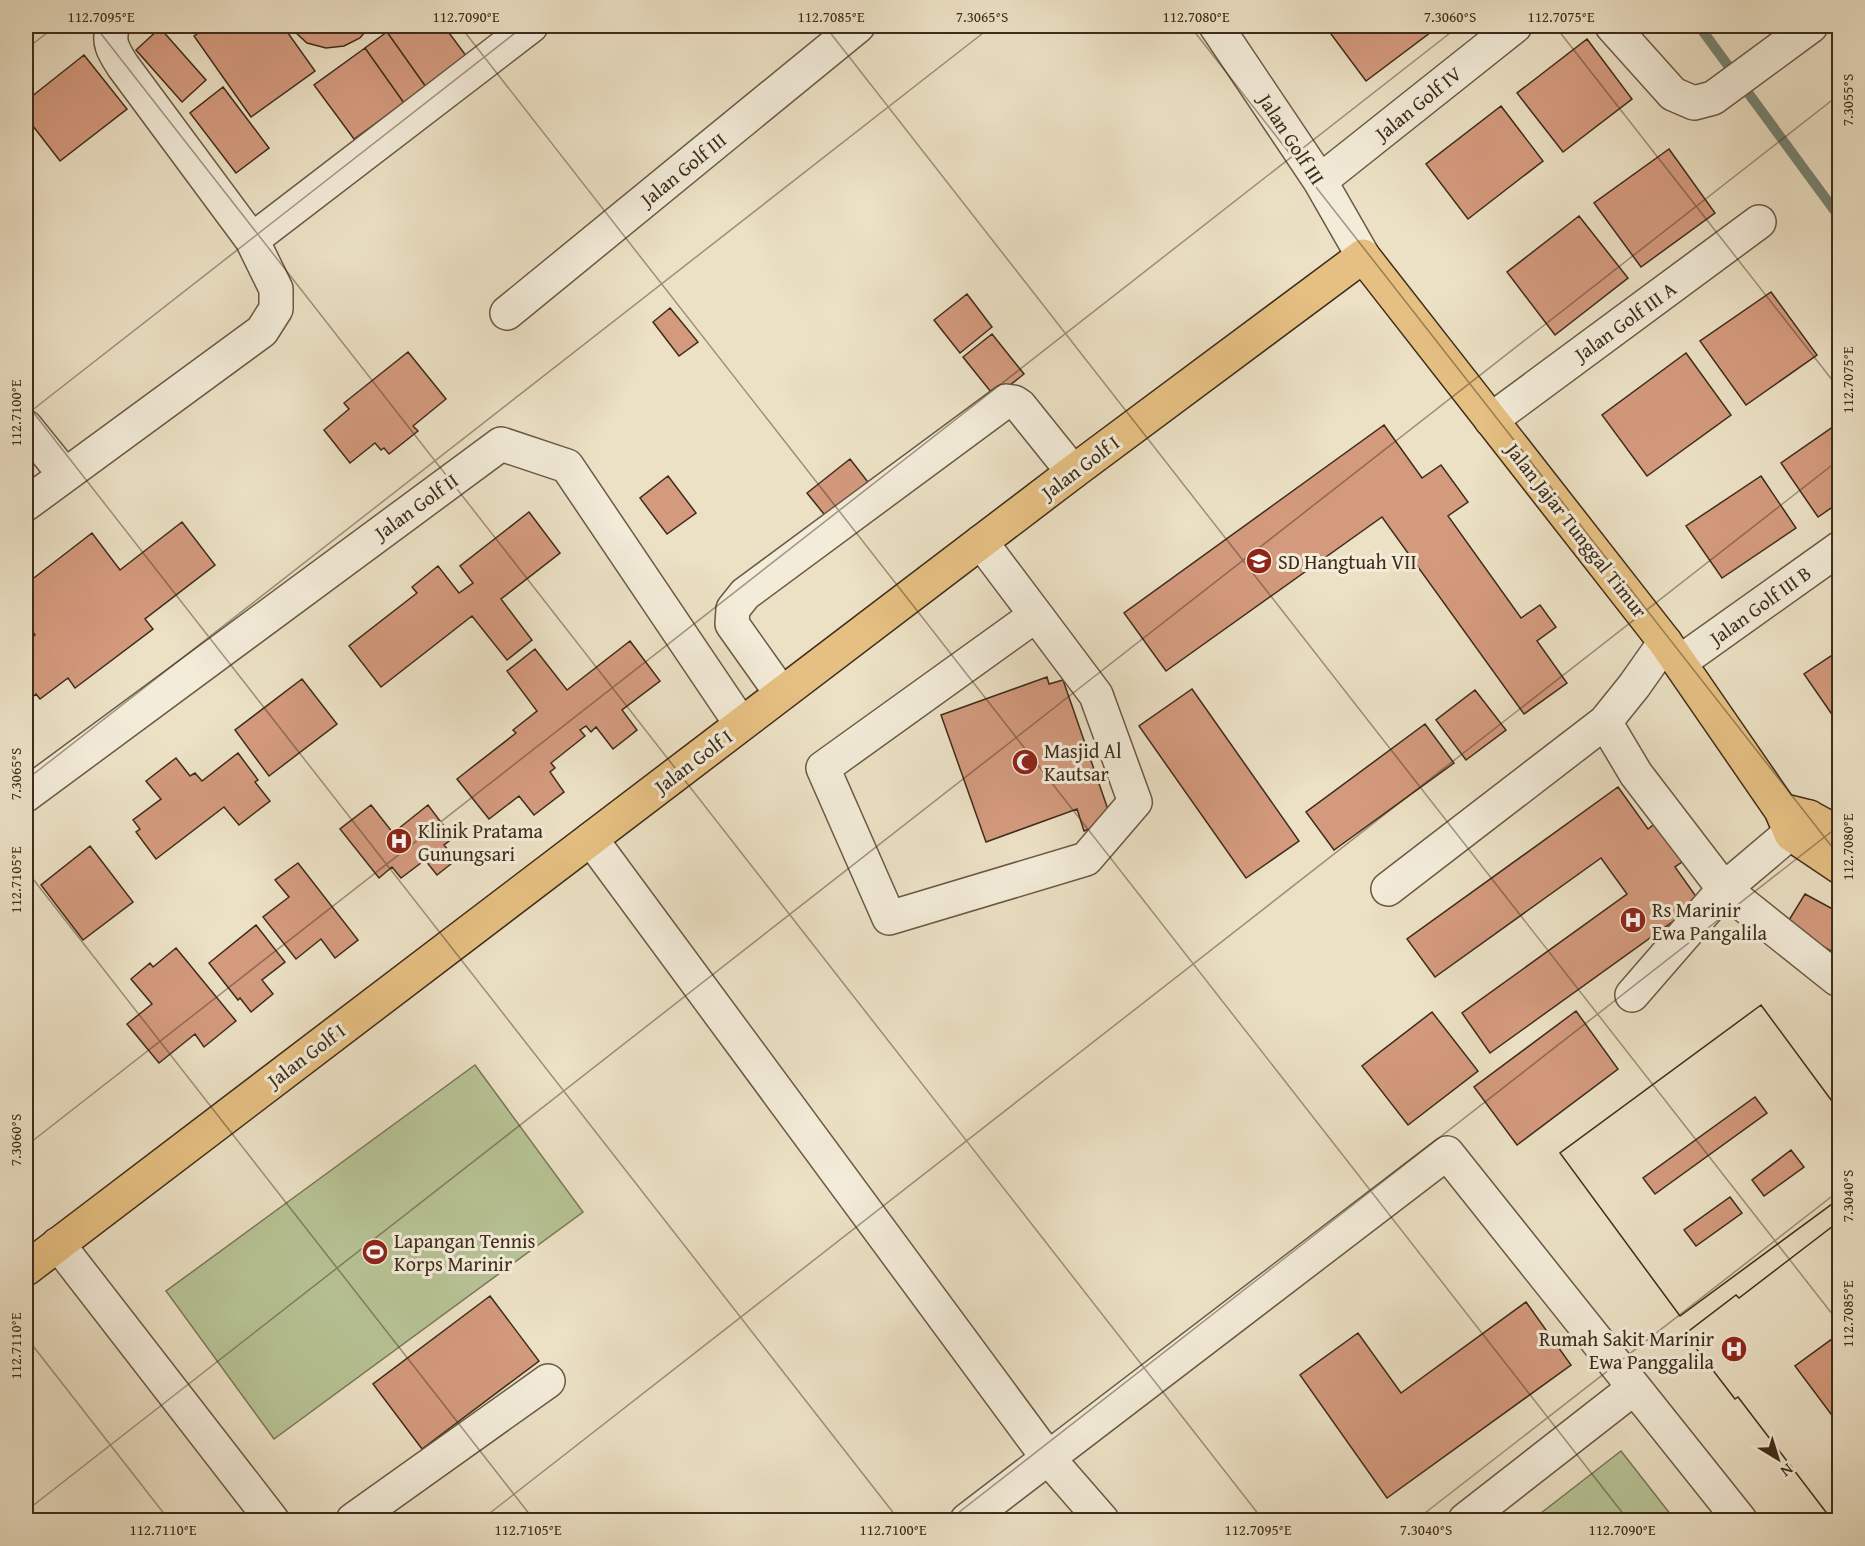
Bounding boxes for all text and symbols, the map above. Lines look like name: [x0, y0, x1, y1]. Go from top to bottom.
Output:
text: 112.7095°E: [67, 6, 135, 27]
text: 112.7090°E: [432, 6, 500, 27]
text: 112.7085°E: [797, 6, 865, 27]
text: 7.3065°S: [956, 6, 1008, 27]
text: 112.7080°E: [1162, 6, 1230, 27]
text: 7.3060°S: [1424, 6, 1476, 27]
text: 112.7075°E: [1527, 6, 1595, 27]
street label: Jalan Golf IV: [1366, 59, 1468, 149]
text: 7.3055°S: [1837, 74, 1858, 126]
street label: Jalan Golf III: [1250, 85, 1332, 190]
street label: Jalan Golf III: [631, 125, 732, 215]
street label: Jalan Golf III A: [1566, 274, 1682, 370]
text: 112.7075°E: [1837, 346, 1858, 414]
text: 112.7100°E: [5, 379, 26, 447]
street label: Jalan Golf I: [1033, 428, 1125, 508]
street label: Jalan Jajar Tunggal Timur: [1498, 434, 1654, 623]
street label: Jalan Golf II: [366, 466, 464, 548]
school or university icon: SD Hangtuah VII: [1244, 546, 1274, 576]
place label: SD Hangtuah VII: [1278, 547, 1417, 576]
street label: Jalan Golf III B: [1701, 558, 1817, 653]
street label: Jalan Golf I: [646, 722, 738, 802]
place label: Masjid Al Kautsar: [1044, 736, 1122, 788]
mosque icon: Masjid Al Kautsar: [1010, 747, 1040, 777]
text: 7.3065°S: [5, 748, 26, 800]
text: 112.7080°E: [1837, 813, 1858, 881]
place label: Klinik Pratama Gunungsari: [418, 816, 544, 868]
hospital icon: Klinik Pratama Gunungsari: [384, 826, 414, 856]
text: 112.7105°E: [5, 846, 26, 914]
place label: Rs Marinir Ewa Pangalila: [1652, 895, 1768, 947]
hospital icon: Rs Marinir Ewa Pangalila: [1618, 905, 1648, 935]
street label: Jalan Golf I: [259, 1016, 351, 1096]
text: 7.3060°S: [5, 1114, 26, 1166]
text: 7.3040°S: [1837, 1170, 1858, 1222]
place label: Lapangan Tennis Korps Marinir: [394, 1226, 536, 1278]
sports icon: Lapangan Tennis Korps Marinir: [360, 1237, 390, 1267]
text: 112.7085°E: [1837, 1280, 1858, 1348]
text: 112.7110°E: [5, 1312, 26, 1380]
place label: Rumah Sakit Marinir Ewa Panggalila: [1539, 1324, 1715, 1376]
hospital icon: Rumah Sakit Marinir Ewa Panggalila: [1719, 1334, 1749, 1364]
north arrow: [1748, 1429, 1808, 1489]
text: N: [1775, 1458, 1799, 1484]
text: 112.7110°E: [129, 1519, 197, 1540]
text: 112.7105°E: [494, 1519, 562, 1540]
text: 112.7100°E: [859, 1519, 927, 1540]
text: 112.7095°E: [1224, 1519, 1292, 1540]
text: 7.3040°S: [1400, 1519, 1452, 1540]
text: 112.7090°E: [1588, 1519, 1656, 1540]

